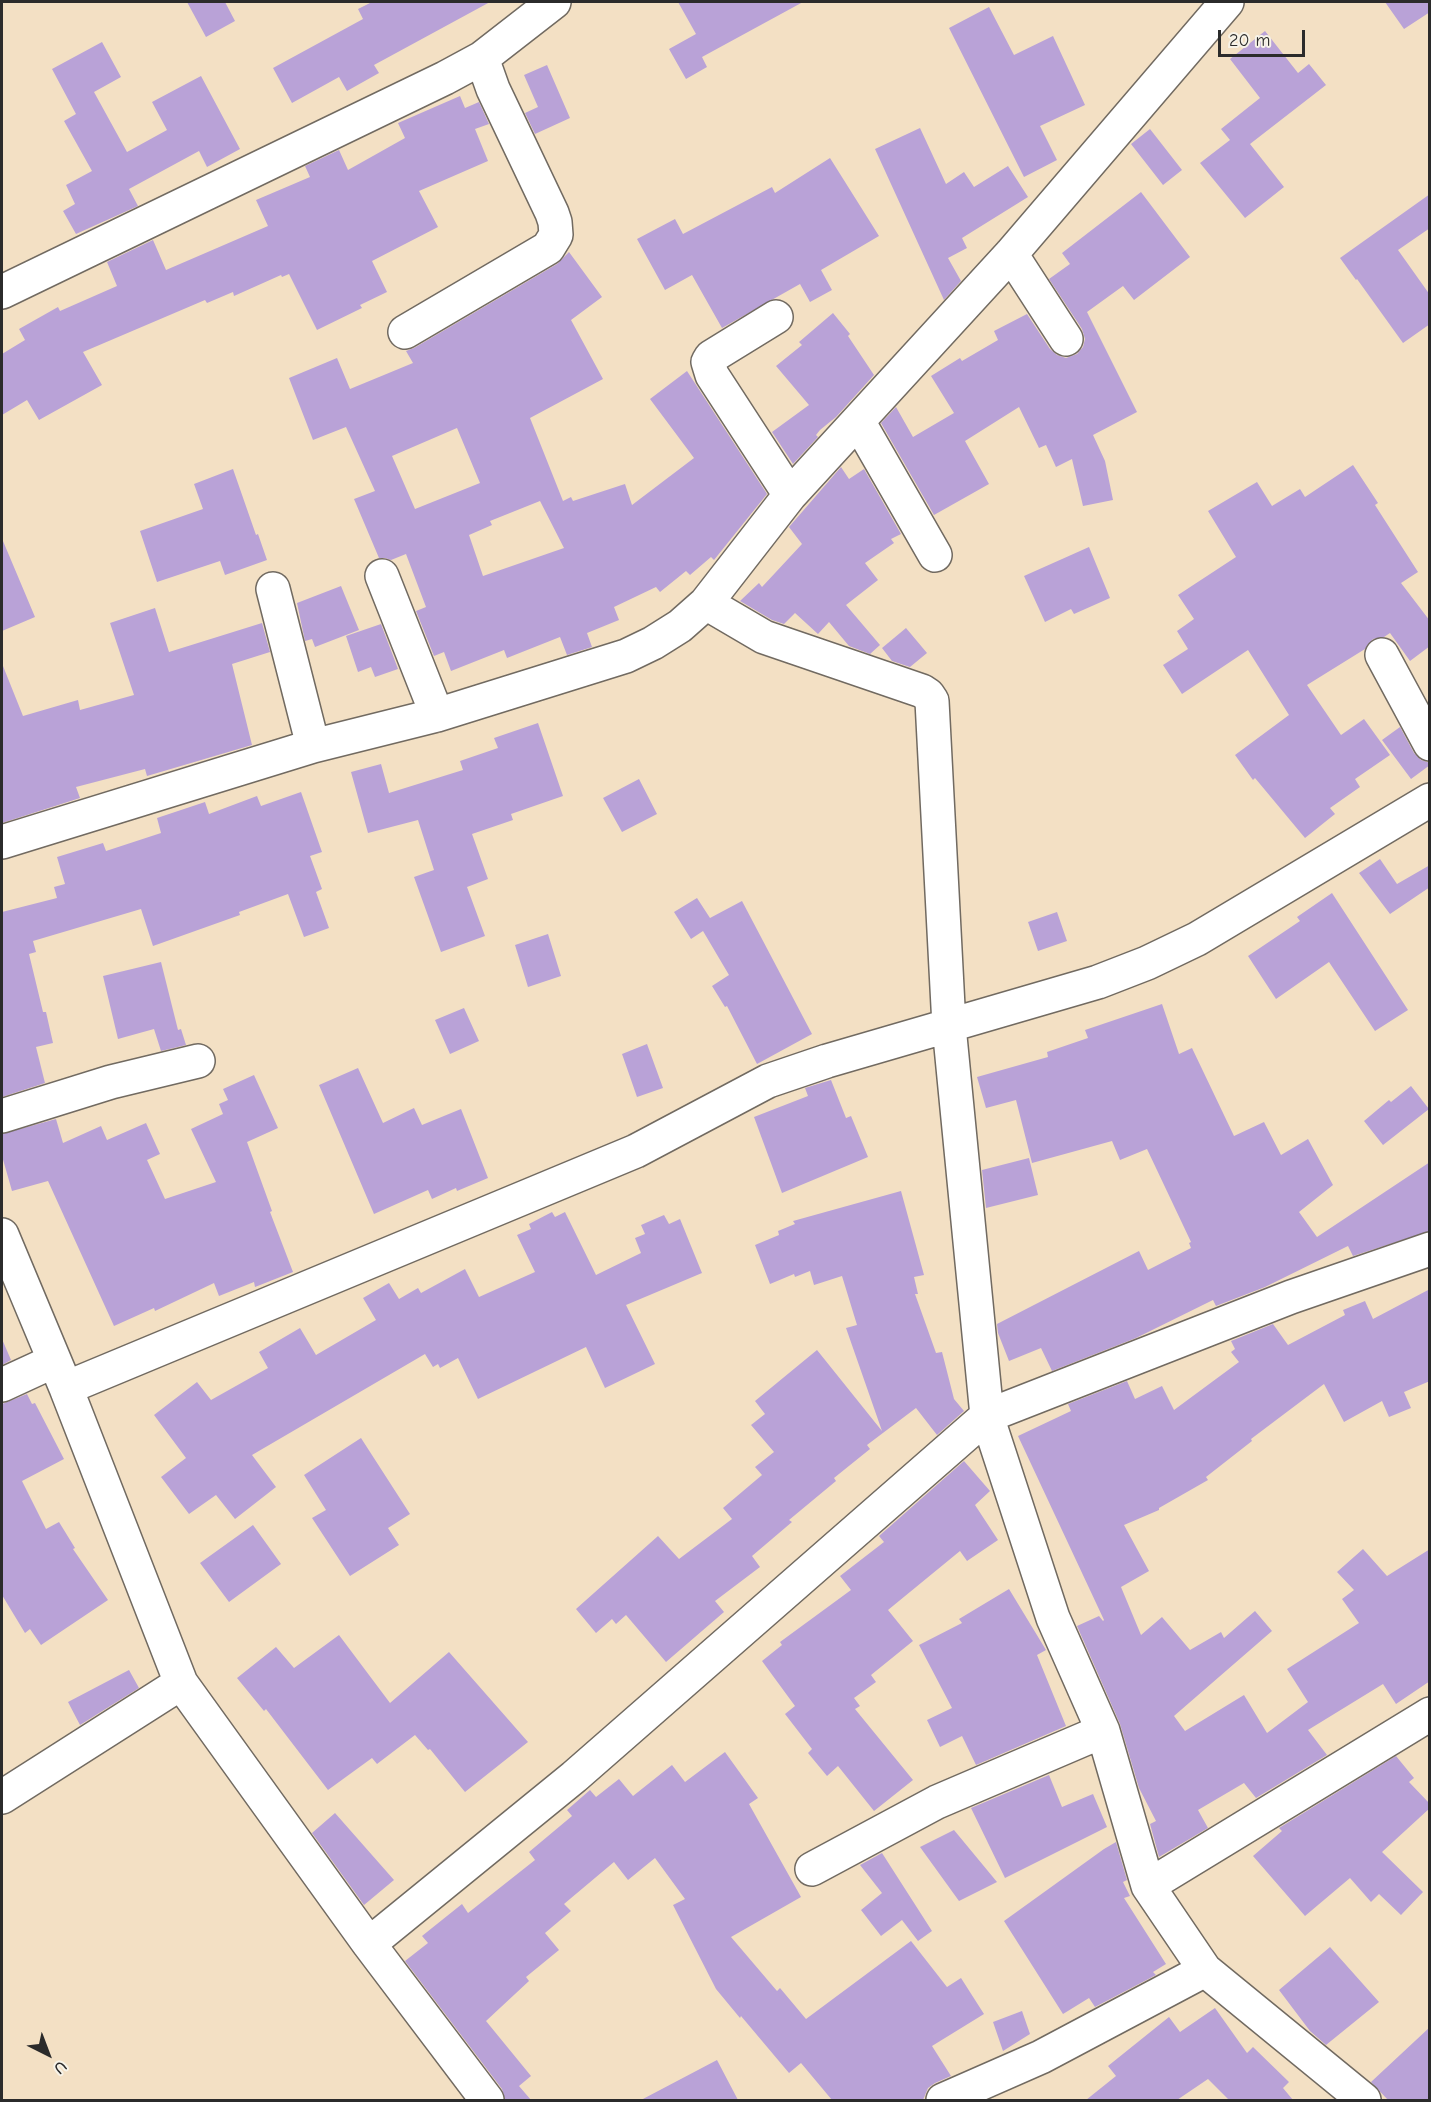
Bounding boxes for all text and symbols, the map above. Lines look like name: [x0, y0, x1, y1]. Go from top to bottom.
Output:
scale bar: [1221, 18, 1308, 56]
text: 20 m: [1229, 30, 1270, 51]
north arrow: [18, 2024, 78, 2084]
text: U: [50, 2057, 70, 2078]

